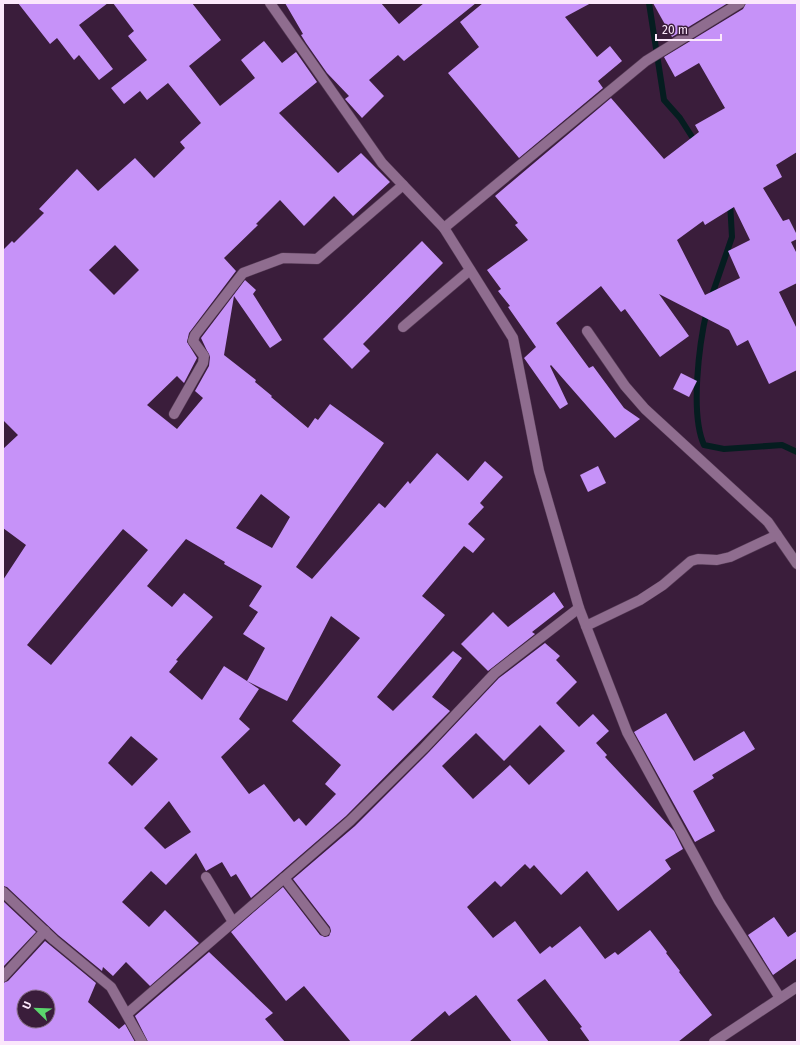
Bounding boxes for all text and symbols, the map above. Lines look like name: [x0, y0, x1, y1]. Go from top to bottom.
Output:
scale bar: [656, 16, 721, 42]
text: 20 m: [662, 23, 688, 37]
north arrow: [16, 989, 56, 1029]
text: U: [20, 999, 35, 1011]

